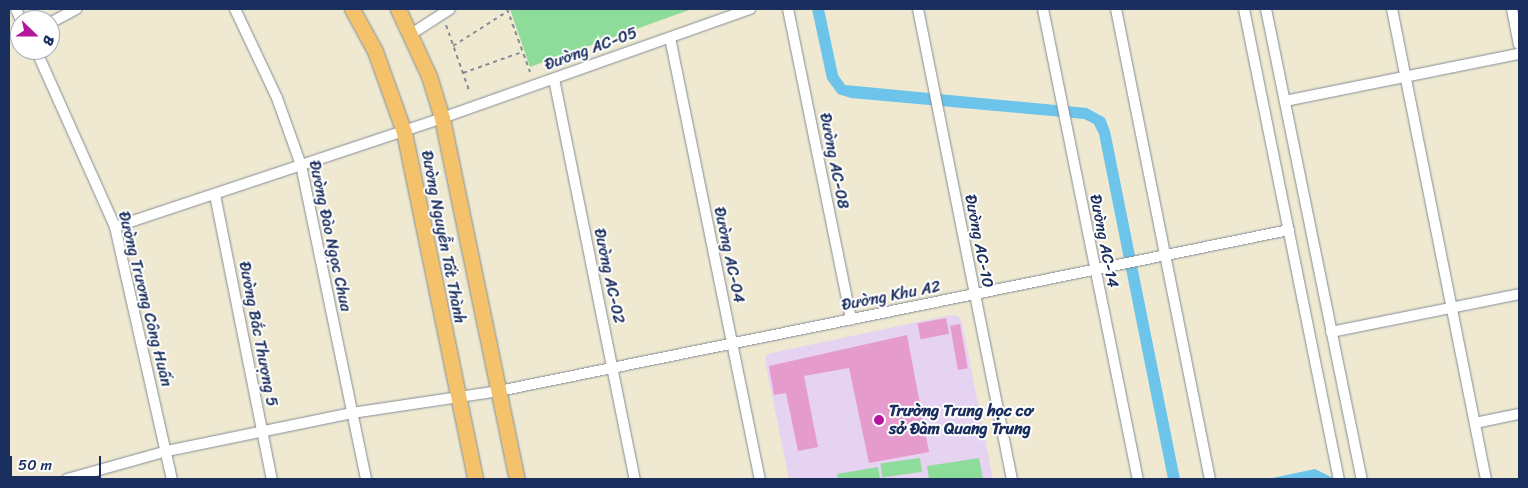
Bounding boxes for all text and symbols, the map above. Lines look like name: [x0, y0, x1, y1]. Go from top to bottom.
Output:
north arrow: [10, 10, 60, 60]
street label: Đường AC-05: [542, 23, 640, 75]
text: B: [35, 32, 62, 49]
street label: Đường AC-08: [815, 111, 853, 211]
street label: Đường Nguyễn Tất Thành: [417, 149, 469, 325]
street label: Đường Đào Ngọc Chua: [305, 159, 355, 313]
street label: Đường AC-10: [961, 193, 997, 289]
street label: Đường AC-14: [1086, 193, 1122, 289]
street label: Đường AC-04: [709, 205, 749, 305]
street label: Đường Trương Công Huấn: [114, 210, 176, 388]
street label: Đường AC-02: [590, 227, 628, 325]
street label: Đường Bắc Thượng 5: [235, 260, 281, 408]
street label: Đường Khu A2: [840, 277, 942, 315]
place label: Trường Trung học cơ sở Đàm Quang Trung: [889, 401, 1033, 439]
marker: Trường Trung học cơ sở Đàm Quang Trung: [873, 414, 885, 426]
scale bar: [12, 446, 104, 478]
text: 50 m: [18, 452, 52, 478]

